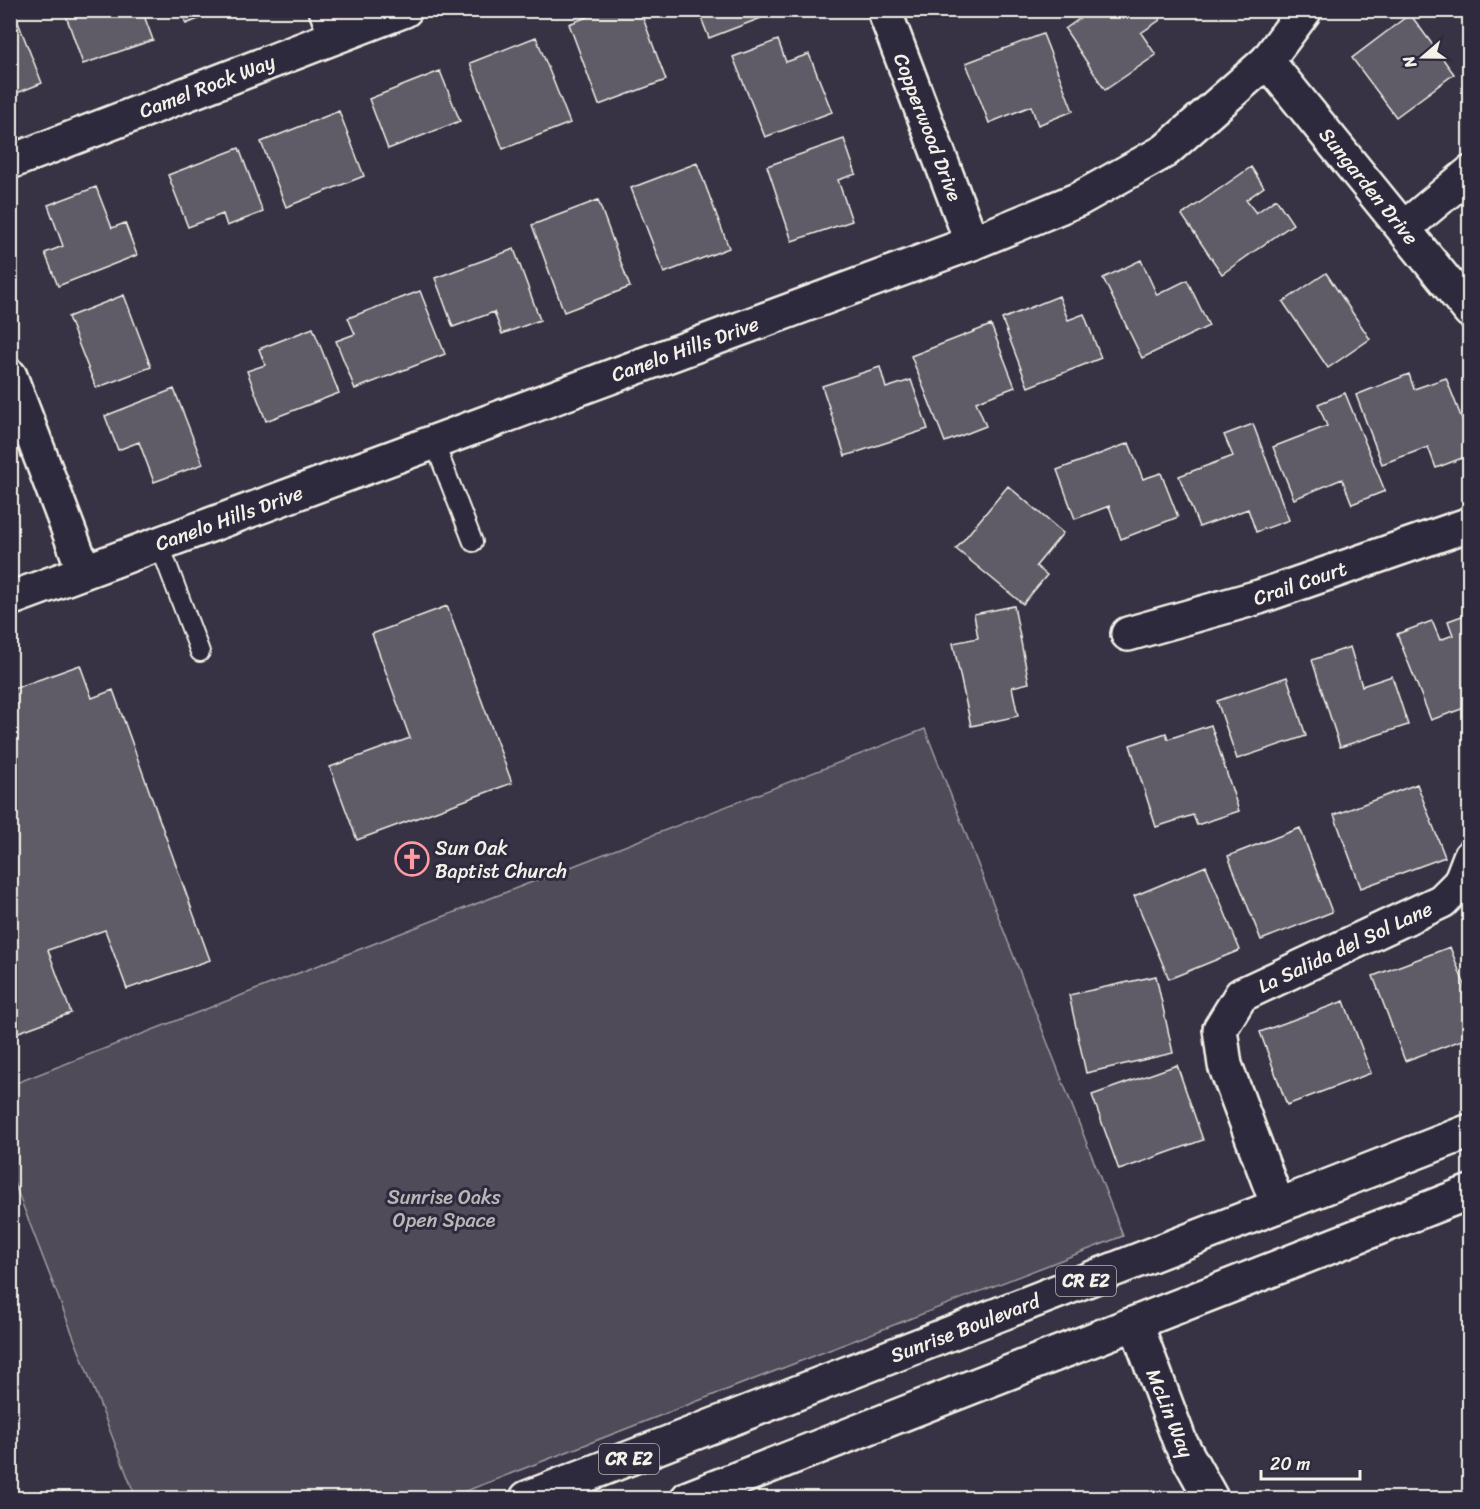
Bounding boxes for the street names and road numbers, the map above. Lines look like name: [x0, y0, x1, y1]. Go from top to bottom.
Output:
street label: Camel Rock Way: [134, 44, 281, 128]
street label: Copperwood Drive: [883, 48, 972, 207]
street label: Sungarden Drive: [1310, 119, 1427, 253]
street label: Canelo Hills Drive: [606, 306, 764, 392]
street label: Canelo Hills Drive: [150, 475, 308, 561]
street label: Crail Court: [1249, 551, 1352, 616]
street label: La Salida del Sol Lane: [1252, 892, 1439, 1003]
road number: CR E2: [1056, 1266, 1116, 1296]
street label: Sunrise Boulevard: [885, 1283, 1046, 1373]
street label: McLin Way: [1136, 1363, 1204, 1464]
road number: CR E2: [599, 1444, 659, 1474]

